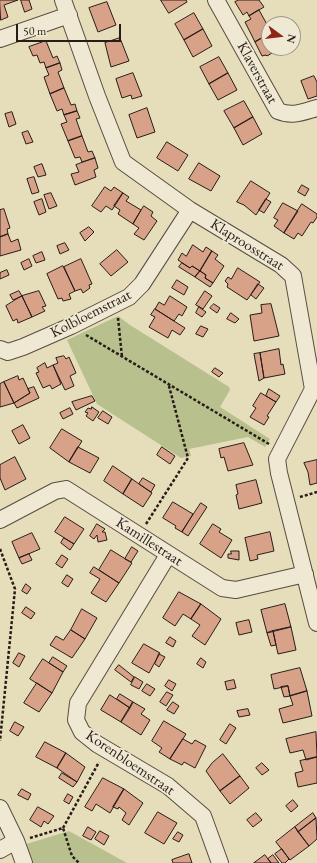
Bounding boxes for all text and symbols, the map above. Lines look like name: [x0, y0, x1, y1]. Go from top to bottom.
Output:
scale bar: [18, 16, 123, 42]
north arrow: [261, 16, 301, 56]
text: 50 m: [23, 23, 46, 39]
text: N: [284, 33, 300, 45]
street label: Klaverstraat: [233, 39, 281, 107]
street label: Klaproosstraat: [207, 215, 287, 275]
street label: Kolbloemstraat: [48, 286, 134, 342]
street label: Kamillestraat: [112, 514, 186, 570]
street label: Korenbloemstraat: [82, 727, 178, 799]

